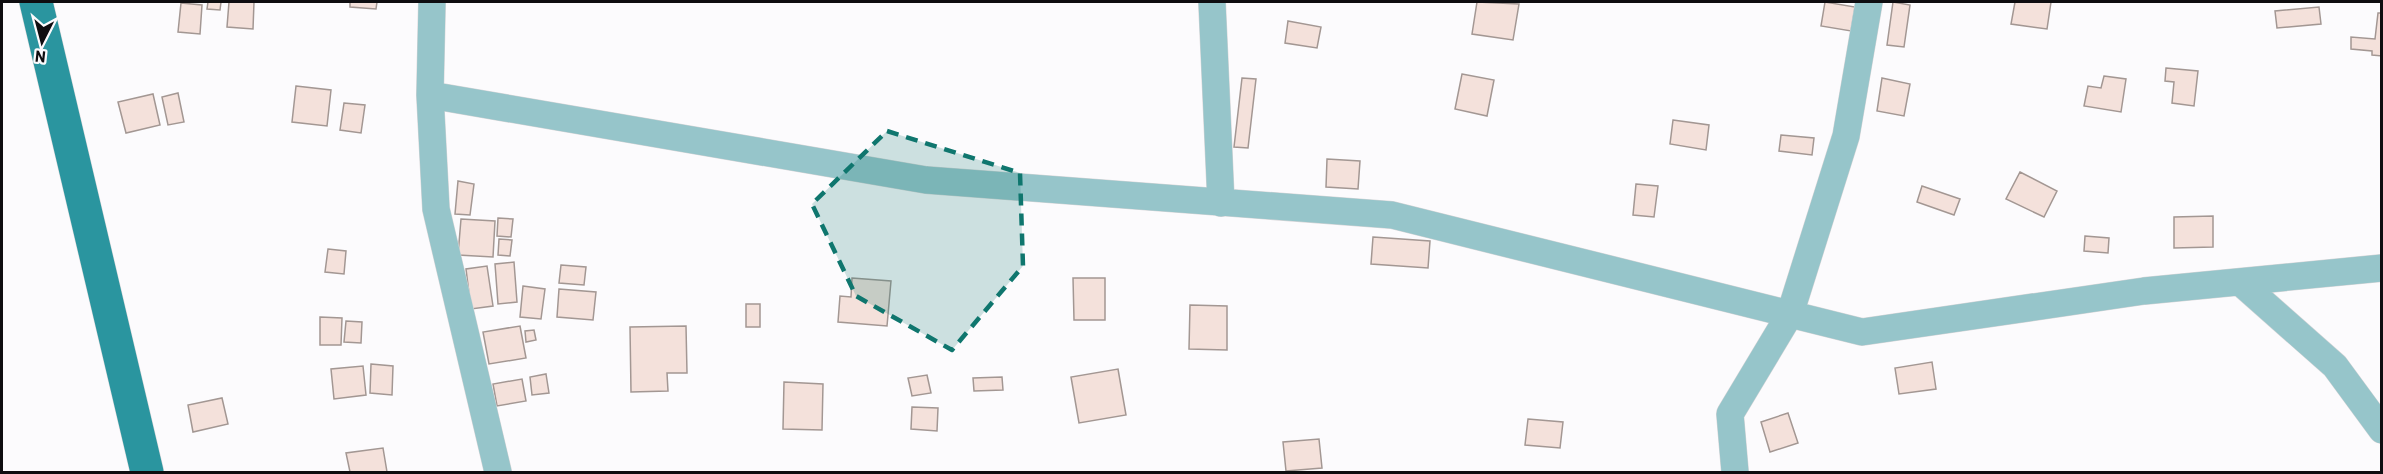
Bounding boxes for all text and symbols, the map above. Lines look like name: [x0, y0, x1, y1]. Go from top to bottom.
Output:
north arrow: [12, 12, 72, 72]
text: N: [34, 47, 47, 67]

